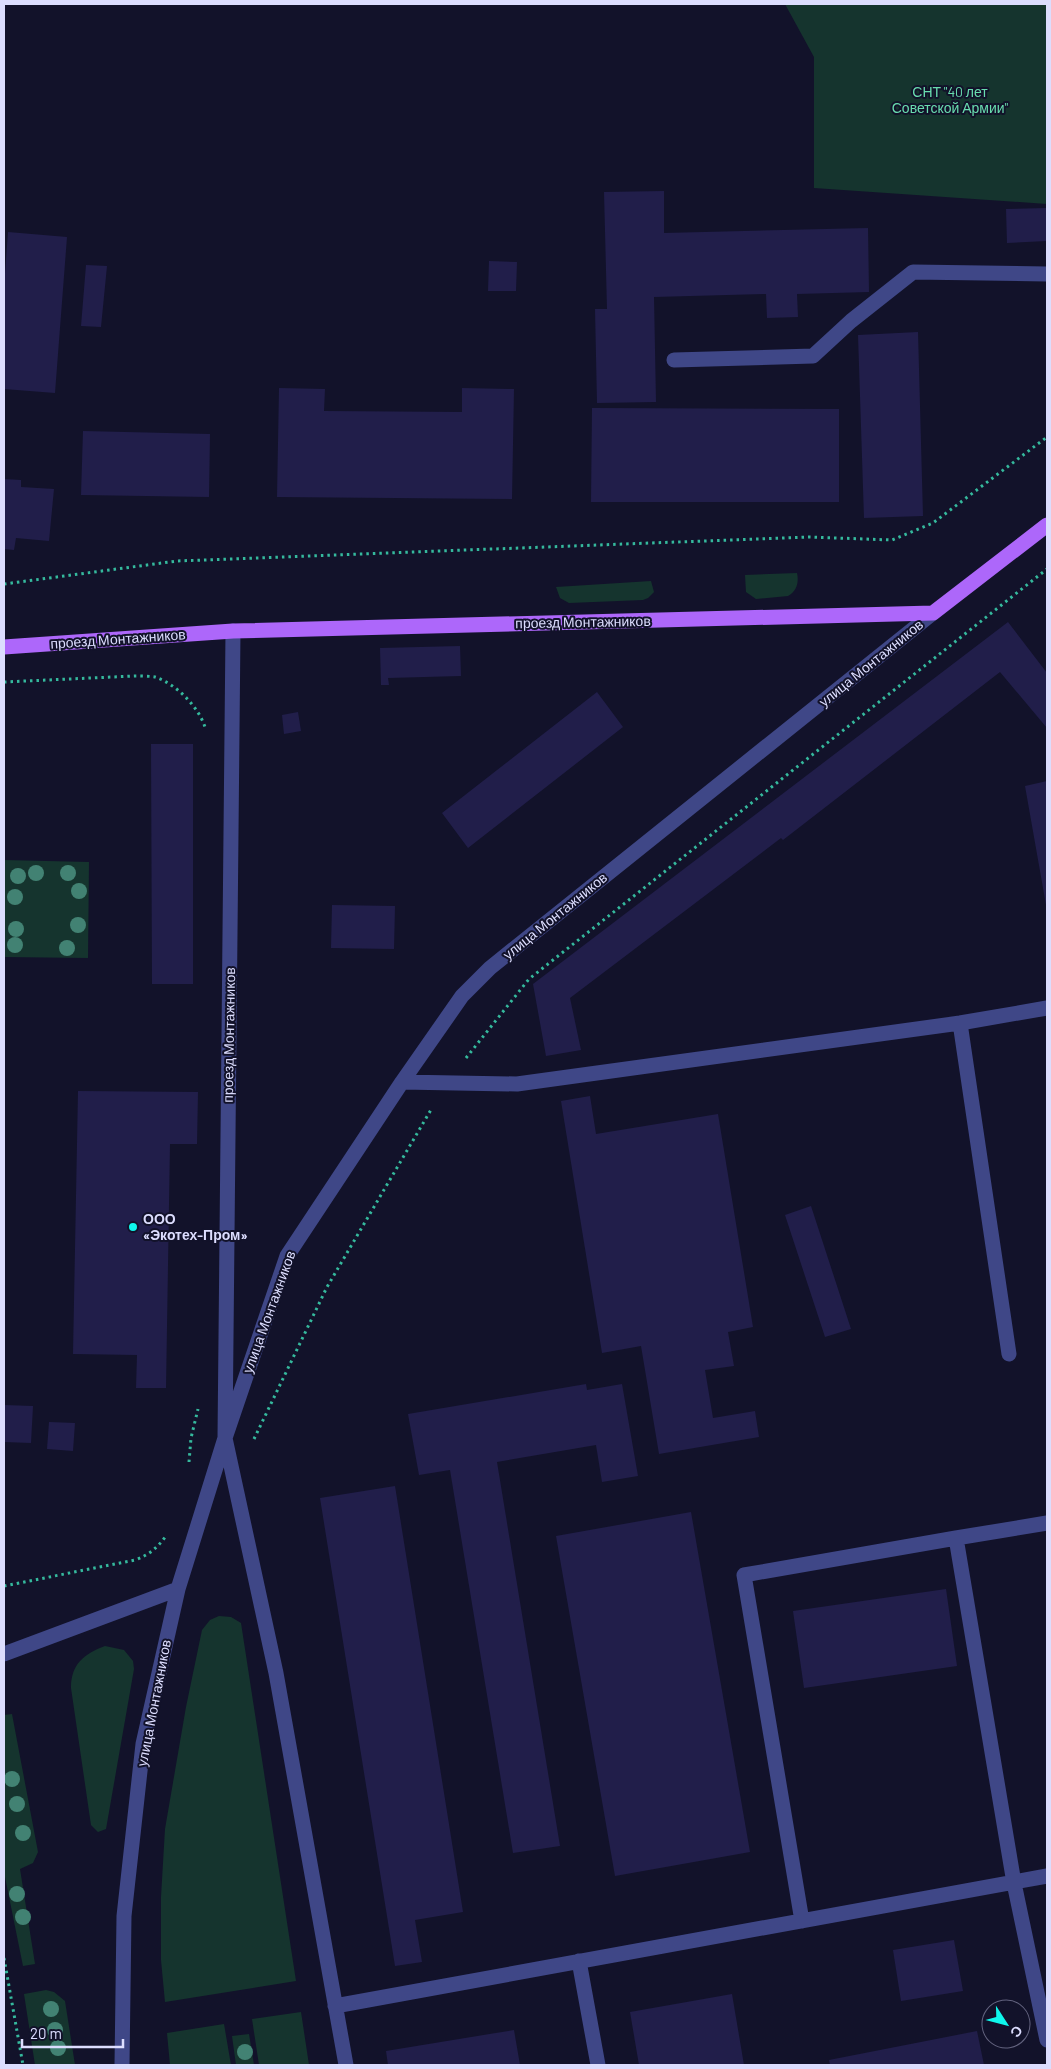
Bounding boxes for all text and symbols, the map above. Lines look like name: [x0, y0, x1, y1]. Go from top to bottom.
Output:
park label: СНТ "40 лет Советской Армии": [892, 83, 1009, 116]
street label: проезд Монтажников: [515, 612, 651, 631]
street label: улица Монтажников: [815, 615, 926, 710]
street label: проезд Монтажников: [50, 625, 186, 652]
street label: улица Монтажников: [499, 868, 610, 963]
street label: проезд Монтажников: [219, 967, 238, 1103]
place label: ООО «Экотех-Пром»: [143, 1210, 248, 1243]
marker: ООО «Экотех-Пром»: [127, 1221, 139, 1233]
street label: улица Монтажников: [238, 1248, 299, 1375]
street label: улица Монтажников: [133, 1638, 174, 1768]
north arrow: [981, 1999, 1031, 2049]
scale bar: [22, 2016, 124, 2048]
text: С: [1007, 2023, 1027, 2041]
text: 20 m: [30, 2024, 62, 2042]

